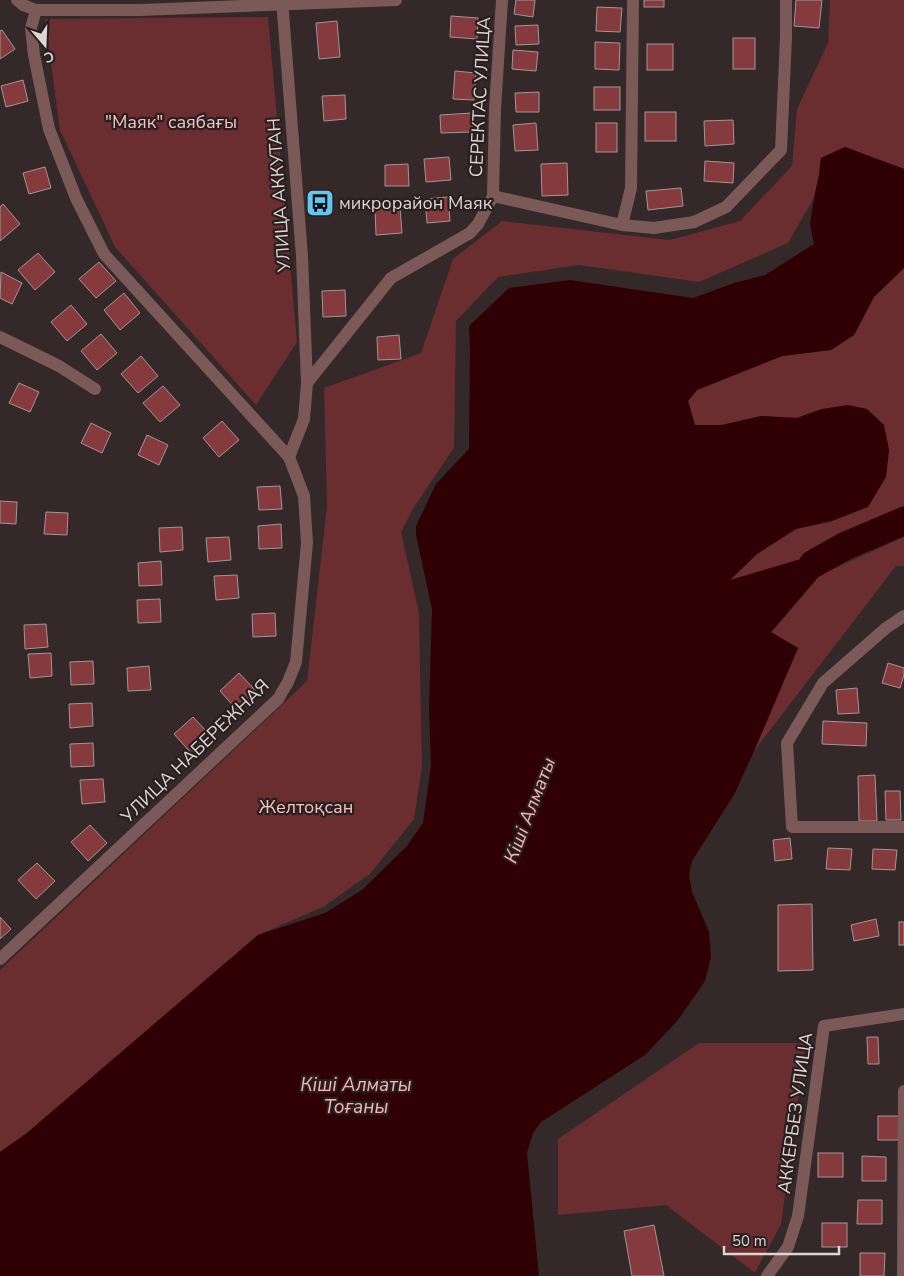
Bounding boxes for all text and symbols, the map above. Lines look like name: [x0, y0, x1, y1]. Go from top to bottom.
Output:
street label: СЕРЕКТАС УЛИЦА: [464, 16, 496, 178]
north arrow: [20, 20, 70, 70]
text: С: [41, 46, 57, 68]
park label: "Маяк" саябағы: [105, 110, 237, 134]
street label: УЛИЦА АККУТАН: [262, 117, 296, 274]
bus stop icon: микрорайон Маяк: [305, 188, 335, 218]
place label: микрорайон Маяк: [339, 191, 493, 215]
street label: УЛИЦА НАБЕРЕЖНАЯ: [115, 674, 274, 829]
water label: Кіші Алматы: [498, 754, 562, 867]
park label: Желтоқсан: [259, 795, 353, 819]
street label: АККЕРБЕЗ УЛИЦА: [772, 1031, 818, 1195]
water label: Кіші Алматы Тоғаны: [300, 1072, 412, 1120]
scale bar: [724, 1224, 839, 1256]
text: 50 m: [732, 1231, 767, 1251]

